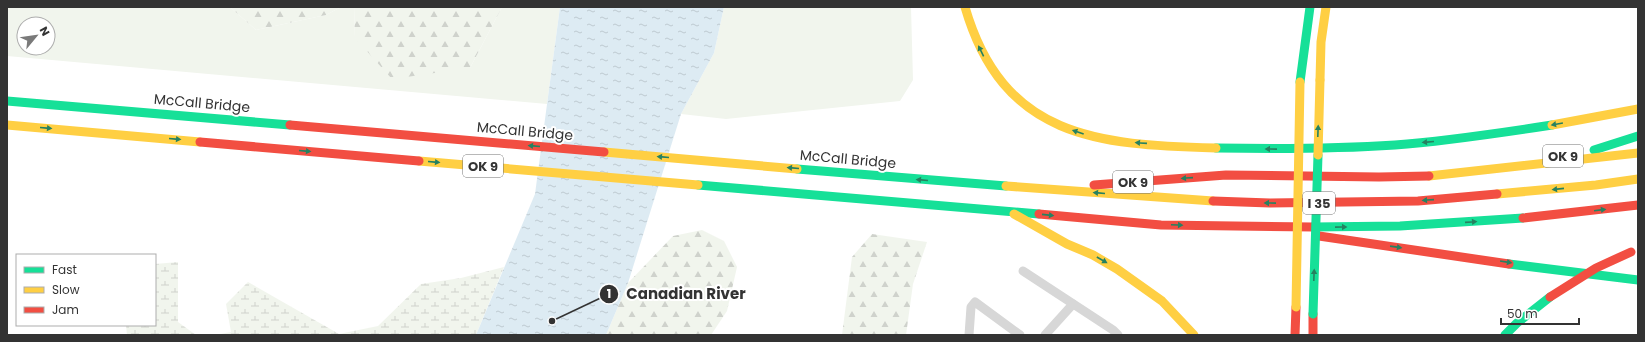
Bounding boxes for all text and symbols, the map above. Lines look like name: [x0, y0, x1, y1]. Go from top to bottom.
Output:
north arrow: [16, 16, 56, 56]
text: N: [36, 24, 54, 39]
one-way arrow: [978, 45, 984, 57]
street label: McCall Bridge: [153, 89, 251, 117]
street label: McCall Bridge: [476, 117, 574, 145]
one-way arrow: [1551, 121, 1563, 127]
one-way arrow: [40, 125, 52, 132]
one-way arrow: [1315, 125, 1322, 137]
one-way arrow: [1072, 129, 1084, 135]
one-way arrow: [169, 136, 181, 143]
one-way arrow: [1422, 139, 1434, 146]
one-way arrow: [1135, 140, 1147, 147]
one-way arrow: [528, 143, 540, 149]
street label: McCall Bridge: [799, 145, 897, 173]
one-way arrow: [1265, 145, 1277, 152]
road number: OK 9: [1543, 145, 1583, 167]
one-way arrow: [299, 147, 311, 154]
one-way arrow: [657, 154, 669, 161]
road number: OK 9: [463, 155, 503, 177]
one-way arrow: [428, 158, 440, 165]
one-way arrow: [787, 165, 799, 172]
road number: OK 9: [1113, 171, 1153, 193]
one-way arrow: [1181, 174, 1193, 181]
one-way arrow: [916, 176, 928, 183]
one-way arrow: [1552, 186, 1564, 192]
one-way arrow: [1092, 190, 1105, 197]
road number: I 35: [1303, 192, 1335, 214]
one-way arrow: [1422, 197, 1434, 204]
one-way arrow: [1263, 200, 1276, 206]
one-way arrow: [1594, 207, 1606, 213]
one-way arrow: [1041, 212, 1054, 218]
one-way arrow: [1465, 219, 1477, 226]
one-way arrow: [1171, 222, 1184, 228]
one-way arrow: [1335, 224, 1348, 230]
one-way arrow: [1389, 244, 1402, 250]
legend: [16, 254, 156, 326]
one-way arrow: [1096, 257, 1108, 264]
one-way arrow: [1500, 259, 1512, 265]
text: Fast: [52, 261, 77, 278]
one-way arrow: [1311, 268, 1317, 281]
callout: Canadian River: [599, 280, 754, 307]
text: Slow: [52, 281, 80, 298]
text: Canadian River: [626, 283, 746, 304]
text: 1: [607, 285, 611, 302]
scale bar: [1501, 300, 1579, 326]
text: Jam: [52, 301, 79, 318]
text: 50 m: [1507, 305, 1538, 322]

